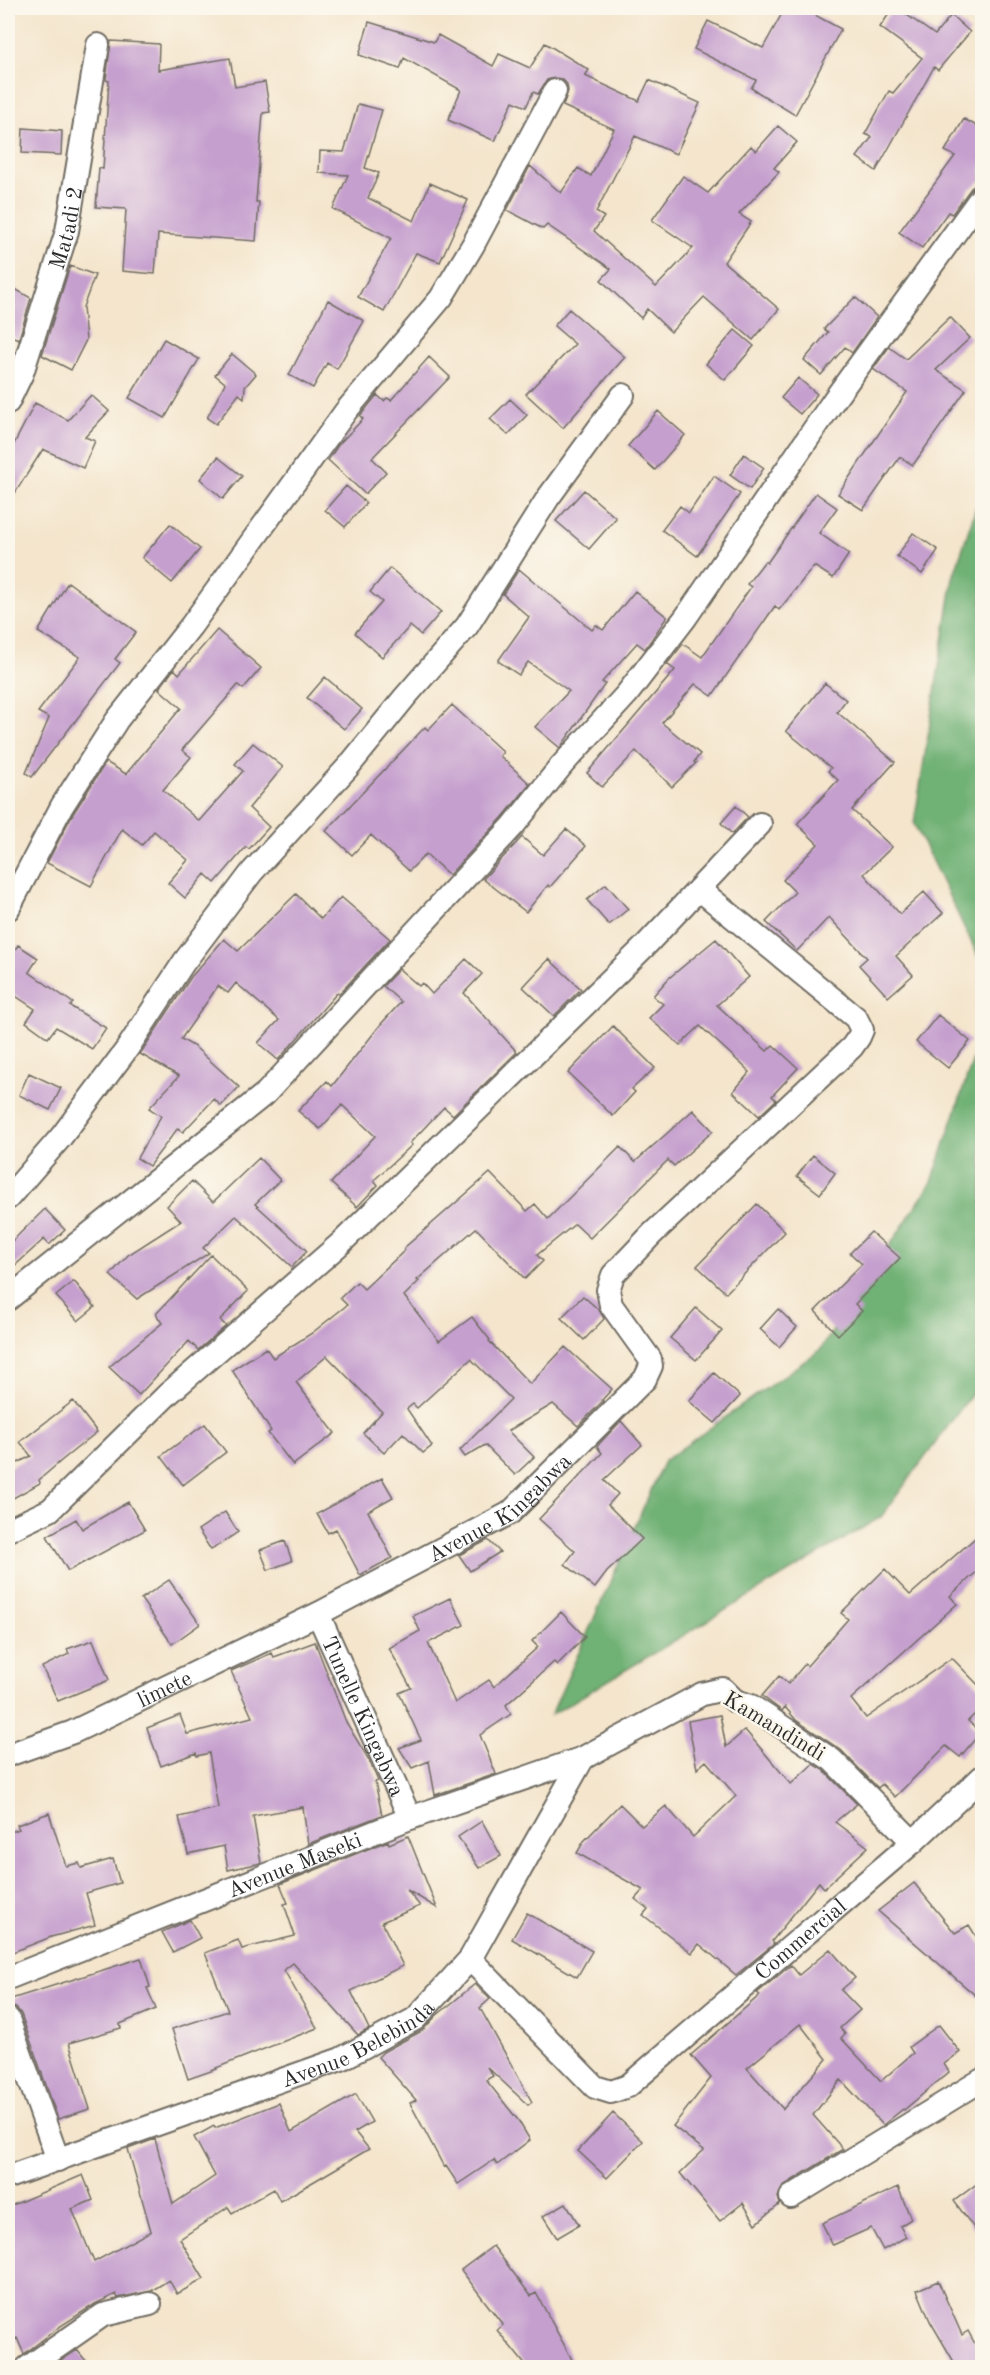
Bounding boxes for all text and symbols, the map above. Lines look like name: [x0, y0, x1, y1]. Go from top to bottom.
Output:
street label: Matadi 2: [47, 185, 87, 272]
street label: Avenue Kingabwa: [425, 1450, 576, 1567]
street label: Tunelle Kingabwa: [317, 1633, 408, 1800]
street label: limete: [134, 1668, 196, 1712]
street label: Kamandindi: [719, 1688, 829, 1766]
street label: Avenue Maseki: [225, 1829, 365, 1903]
street label: Commercial: [751, 1895, 851, 1985]
street label: Avenue Belebinda: [279, 1997, 440, 2092]

